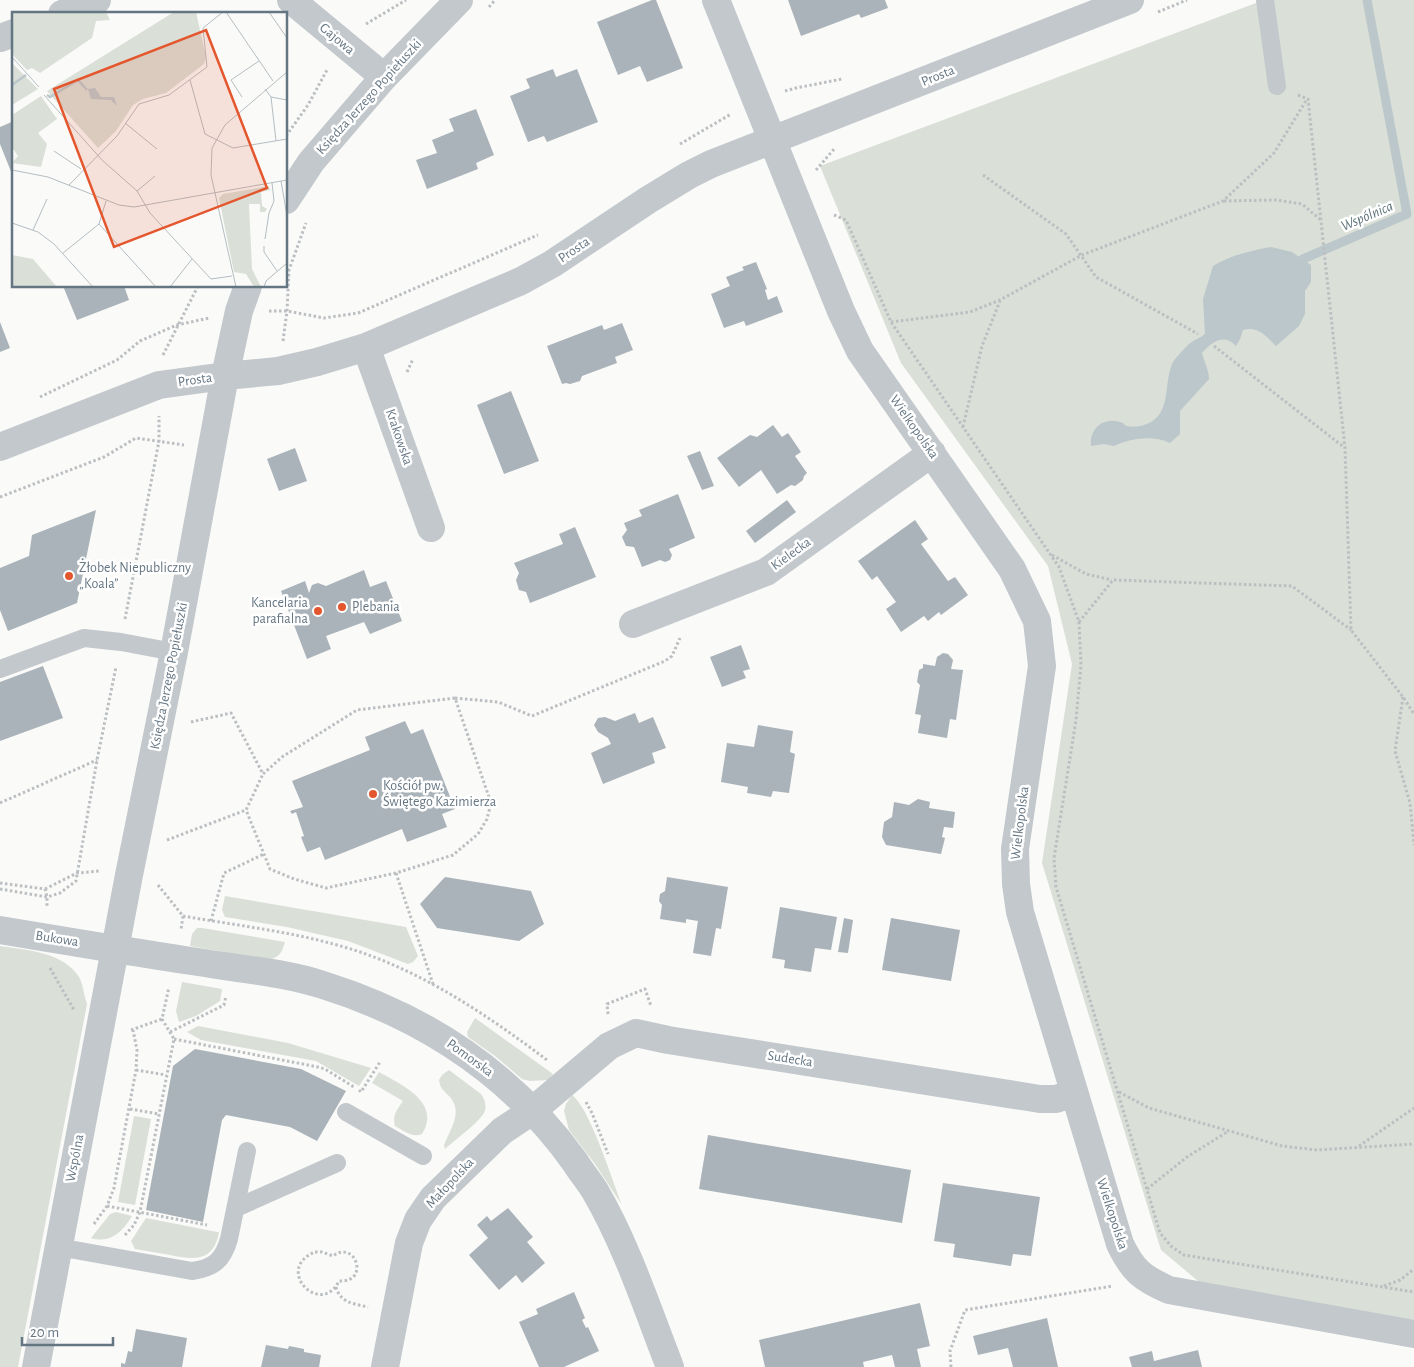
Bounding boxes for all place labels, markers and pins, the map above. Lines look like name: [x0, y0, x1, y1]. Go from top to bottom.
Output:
place label: Żłobek Niepubliczny „Koala”: [79, 558, 191, 591]
marker: Żłobek Niepubliczny „Koala”: [63, 570, 75, 582]
place label: Kancelaria parafialna: [251, 596, 309, 626]
place label: Plebania: [352, 600, 400, 614]
marker: Plebania: [336, 601, 348, 613]
marker: Kancelaria parafialna: [312, 605, 324, 617]
place label: Kościół pw. Świętego Kazimierza: [383, 779, 497, 809]
marker: Kościół pw. Świętego Kazimierza: [367, 788, 379, 800]

